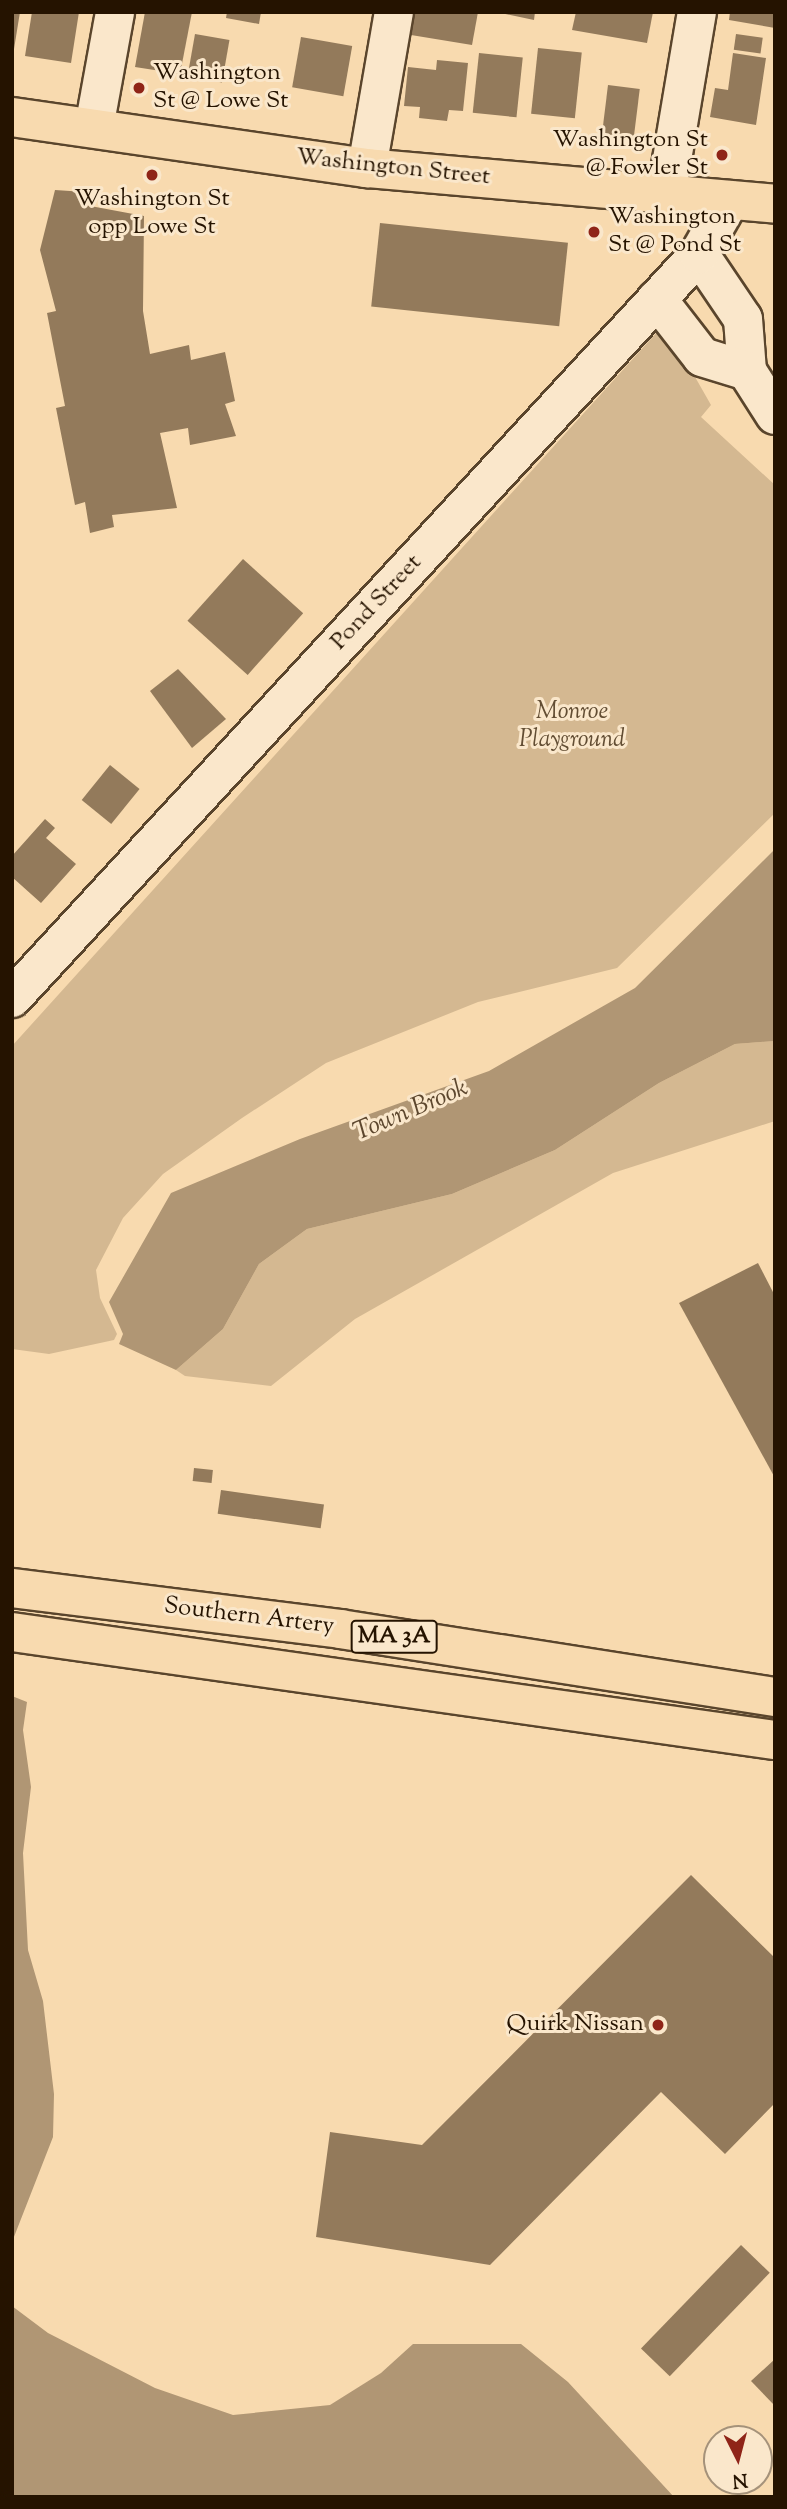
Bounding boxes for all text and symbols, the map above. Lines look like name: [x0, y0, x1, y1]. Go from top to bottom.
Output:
place label: Washington St @ Lowe St: [153, 60, 288, 116]
marker: Washington St @ Lowe St: [131, 80, 147, 96]
place label: Washington St @ Fowler St: [553, 127, 708, 183]
street label: Washington Street: [295, 143, 491, 193]
marker: Washington St @ Fowler St: [714, 147, 730, 163]
marker: Washington St opp Lowe St: [144, 167, 160, 183]
place label: Washington St opp Lowe St: [74, 186, 230, 242]
place label: Washington St @ Pond St: [608, 204, 741, 260]
marker: Washington St @ Pond St: [586, 224, 602, 240]
street label: Pond Street: [325, 549, 429, 657]
park label: Monroe Playground: [519, 699, 625, 755]
water label: Town Brook: [349, 1073, 473, 1149]
street label: Southern Artery: [162, 1592, 336, 1642]
road number: MA 3A: [350, 1618, 438, 1656]
place label: Quirk Nissan: [506, 2011, 644, 2039]
marker: Quirk Nissan: [650, 2017, 666, 2033]
north arrow: [703, 2425, 773, 2495]
text: N: [731, 2465, 749, 2494]

